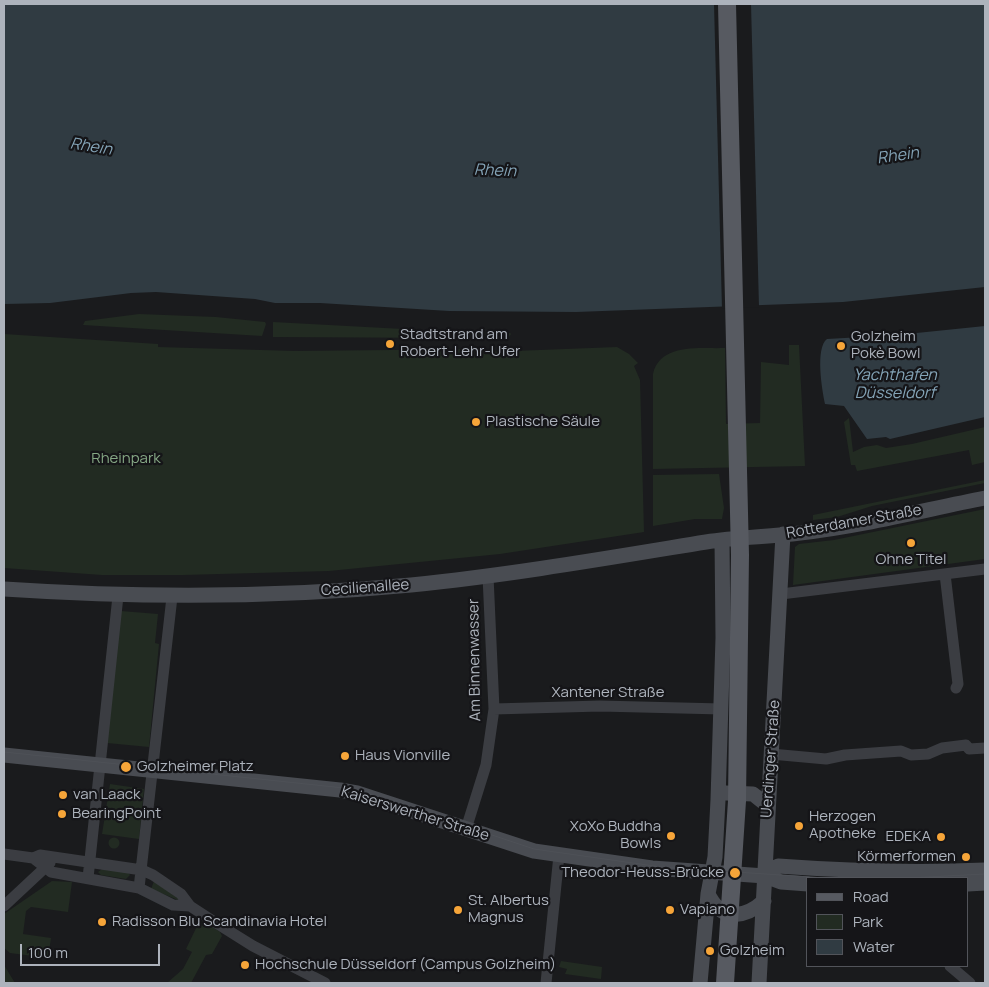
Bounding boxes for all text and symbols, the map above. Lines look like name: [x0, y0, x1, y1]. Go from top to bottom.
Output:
water label: Rhein: [69, 134, 113, 160]
water label: Rhein: [876, 144, 920, 168]
water label: Rhein: [474, 161, 516, 181]
place label: Stadtstrand am Robert-Lehr-Ufer: [400, 326, 520, 361]
place label: Golzheim Pokè Bowl: [851, 328, 921, 363]
marker: Stadtstrand am Robert-Lehr-Ufer: [384, 338, 396, 350]
marker: Golzheim Pokè Bowl: [835, 340, 847, 352]
water label: Yachthafen Düsseldorf: [853, 366, 937, 404]
place label: Plastische Säule: [486, 413, 600, 431]
marker: Plastische Säule: [470, 416, 482, 428]
park label: Rheinpark: [91, 450, 161, 468]
street label: Rotterdamer Straße: [785, 501, 923, 543]
marker: Ohne Titel: [905, 537, 917, 549]
place label: Ohne Titel: [876, 551, 946, 569]
street label: Cecilienallee: [320, 576, 410, 600]
street label: Am Binnenwasser: [465, 599, 485, 721]
street label: Xantener Straße: [551, 684, 665, 702]
street label: Uerdinger Straße: [758, 699, 784, 819]
place label: Haus Vionville: [355, 747, 450, 765]
marker: Haus Vionville: [339, 750, 351, 762]
place label: Golzheimer Platz: [137, 758, 254, 776]
marker: Golzheimer Platz: [119, 760, 133, 774]
street label: Kaiserswerther Straße: [339, 783, 491, 845]
place label: van Laack: [73, 786, 140, 804]
marker: van Laack: [57, 789, 69, 801]
place label: BearingPoint: [72, 805, 161, 823]
marker: BearingPoint: [56, 808, 68, 820]
place label: Herzogen Apotheke: [809, 808, 876, 843]
place label: XoXo Buddha Bowls: [570, 818, 661, 853]
marker: Herzogen Apotheke: [793, 820, 805, 832]
place label: EDEKA: [885, 828, 931, 846]
marker: XoXo Buddha Bowls: [665, 830, 677, 842]
marker: EDEKA: [935, 831, 947, 843]
place label: Körmerformen: [857, 848, 956, 866]
marker: Körmerformen: [960, 851, 972, 863]
place label: Theodor-Heuss-Brücke: [561, 864, 724, 882]
marker: Theodor-Heuss-Brücke: [728, 866, 742, 880]
legend: [806, 877, 969, 967]
text: Road: [853, 886, 889, 907]
place label: St. Albertus Magnus: [468, 892, 549, 927]
place label: Vapiano: [680, 901, 735, 919]
marker: St. Albertus Magnus: [452, 904, 464, 916]
marker: Vapiano: [664, 904, 676, 916]
text: Park: [853, 911, 883, 932]
place label: Radisson Blu Scandinavia Hotel: [112, 913, 327, 931]
marker: Radisson Blu Scandinavia Hotel: [96, 916, 108, 928]
scale bar: [22, 934, 162, 966]
text: Water: [853, 936, 895, 957]
text: 100 m: [28, 942, 68, 963]
place label: Golzheim: [720, 942, 785, 960]
marker: Golzheim: [704, 945, 716, 957]
place label: Hochschule Düsseldorf (Campus Golzheim): [255, 956, 556, 974]
marker: Hochschule Düsseldorf (Campus Golzheim): [239, 959, 251, 971]

